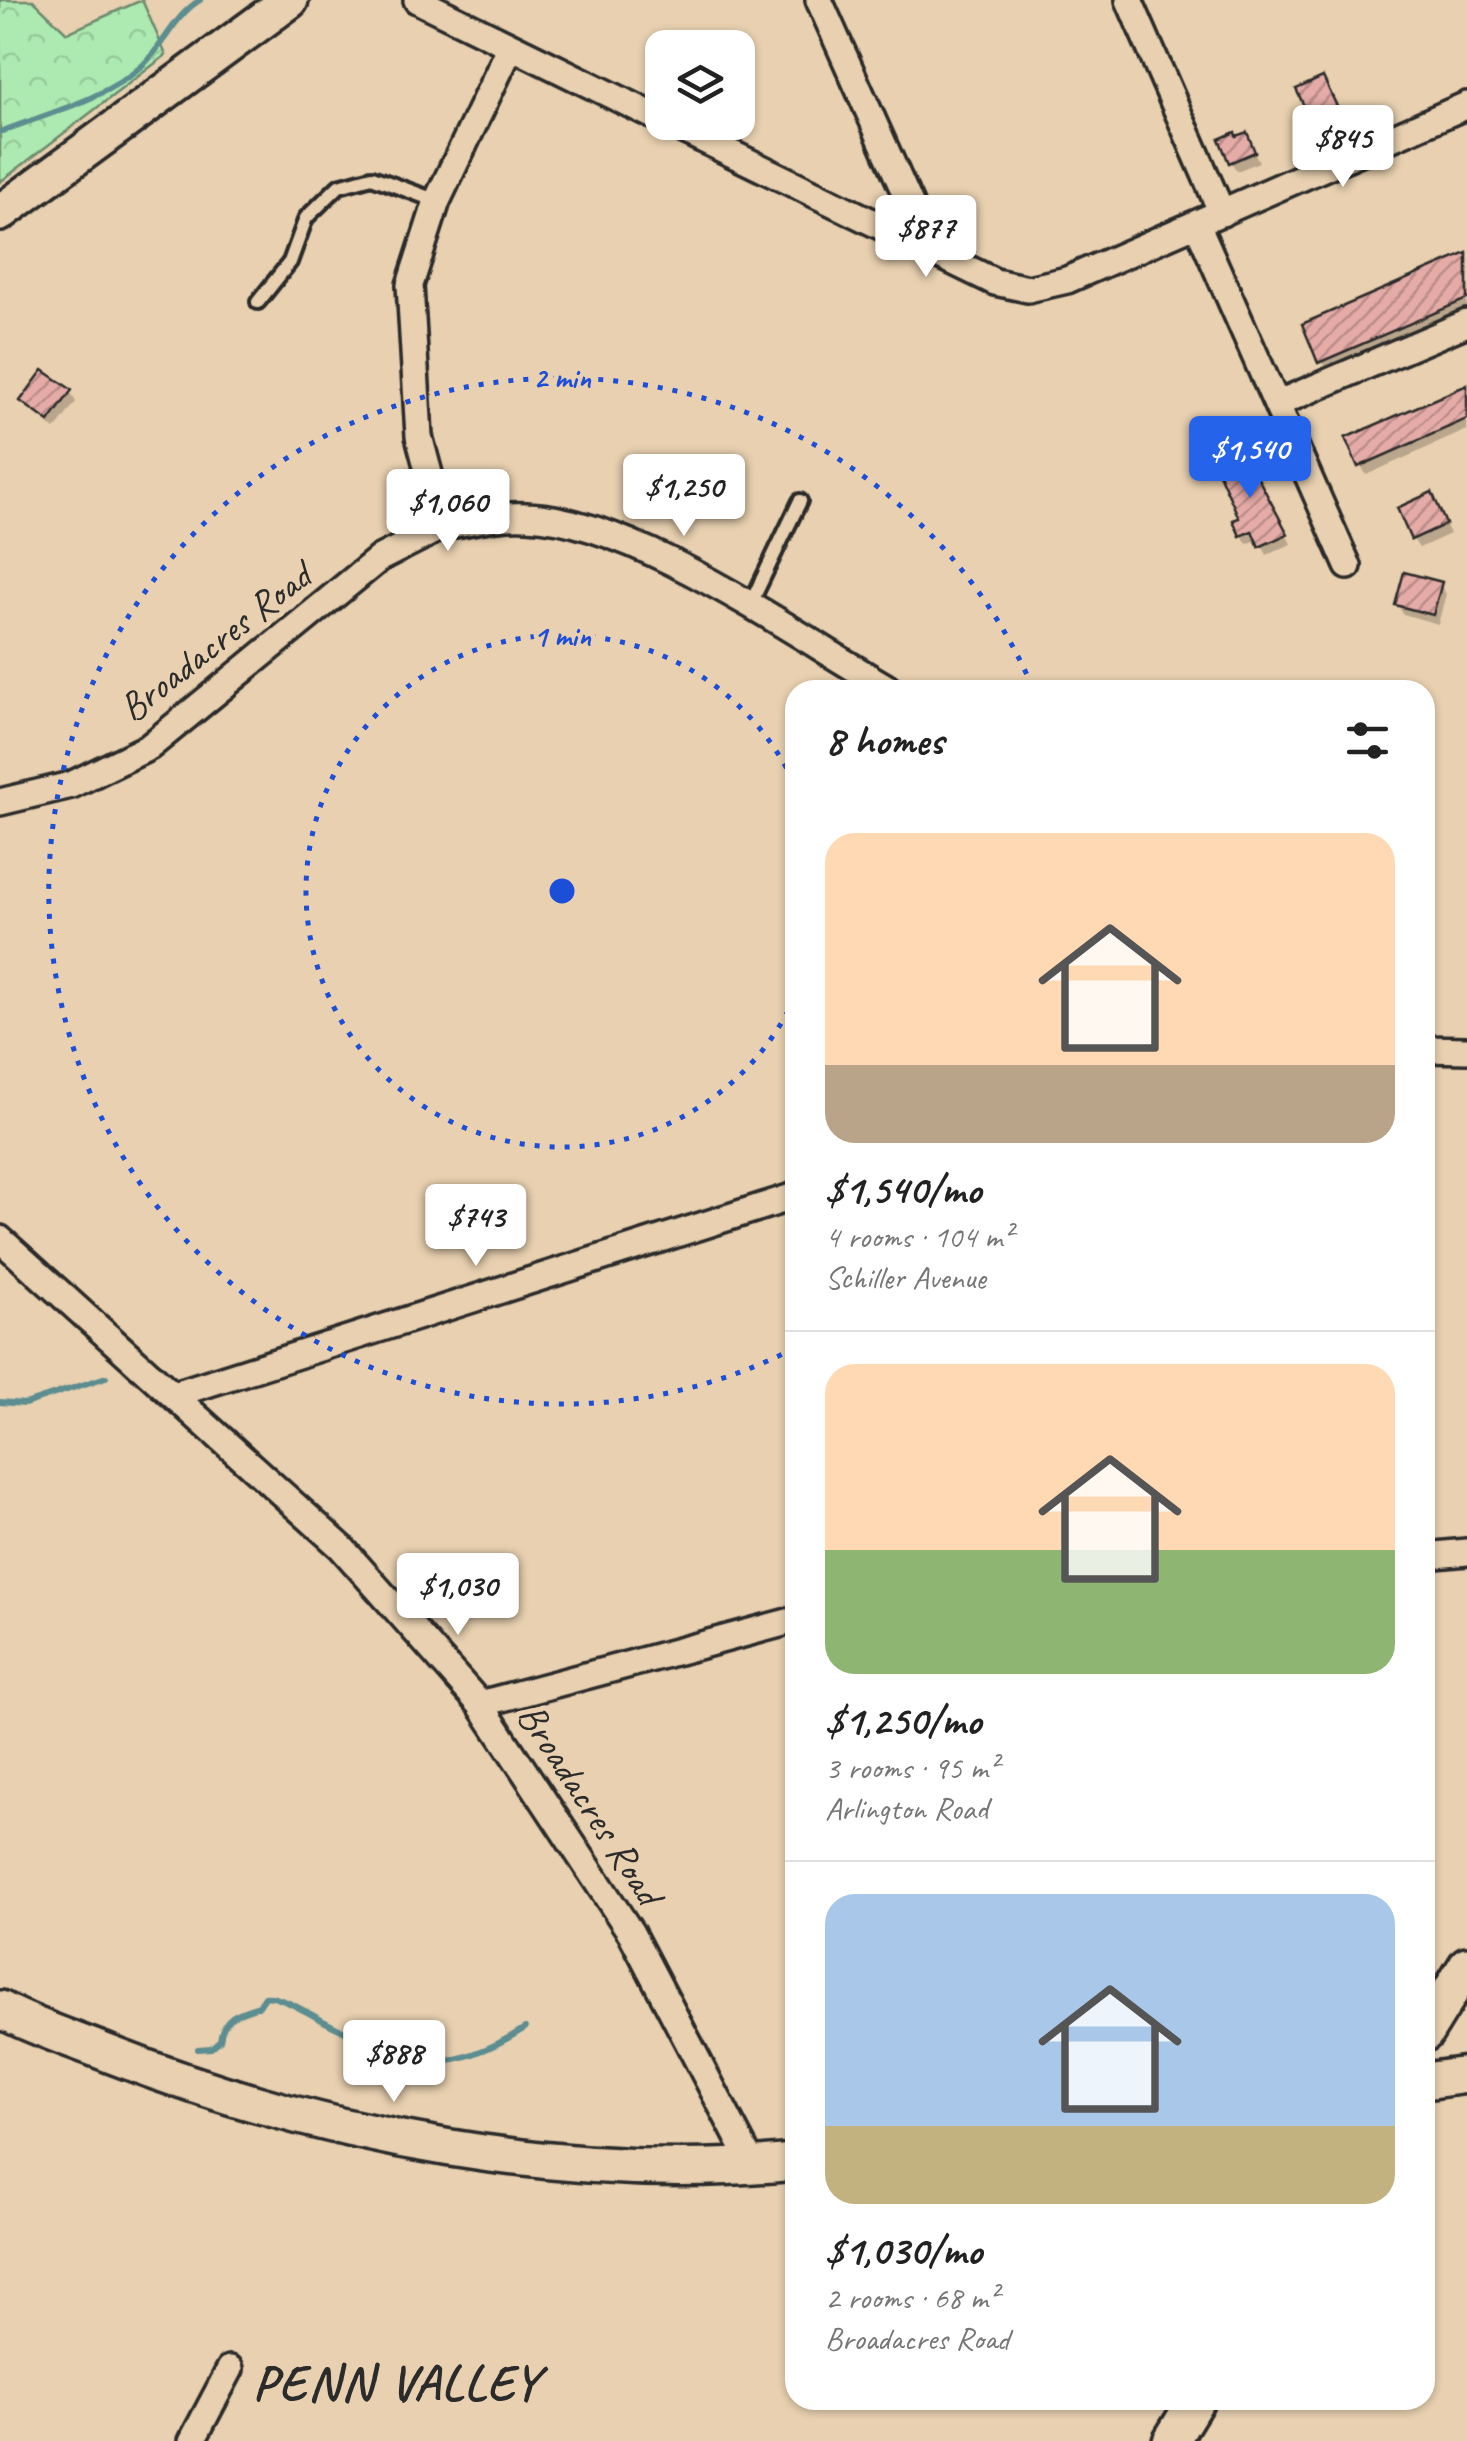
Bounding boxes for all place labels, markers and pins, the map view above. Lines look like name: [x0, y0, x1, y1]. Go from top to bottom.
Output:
pin: $845: [1284, 105, 1402, 190]
pin: $877: [867, 195, 985, 280]
pin: $1,540: [1169, 416, 1331, 501]
pin: $1,250: [603, 454, 765, 539]
pin: $1,060: [367, 469, 529, 554]
centre of rings: [544, 873, 580, 909]
pin: $743: [417, 1184, 535, 1269]
pin: $1,030: [377, 1553, 539, 1638]
pin: $888: [335, 2020, 453, 2105]

